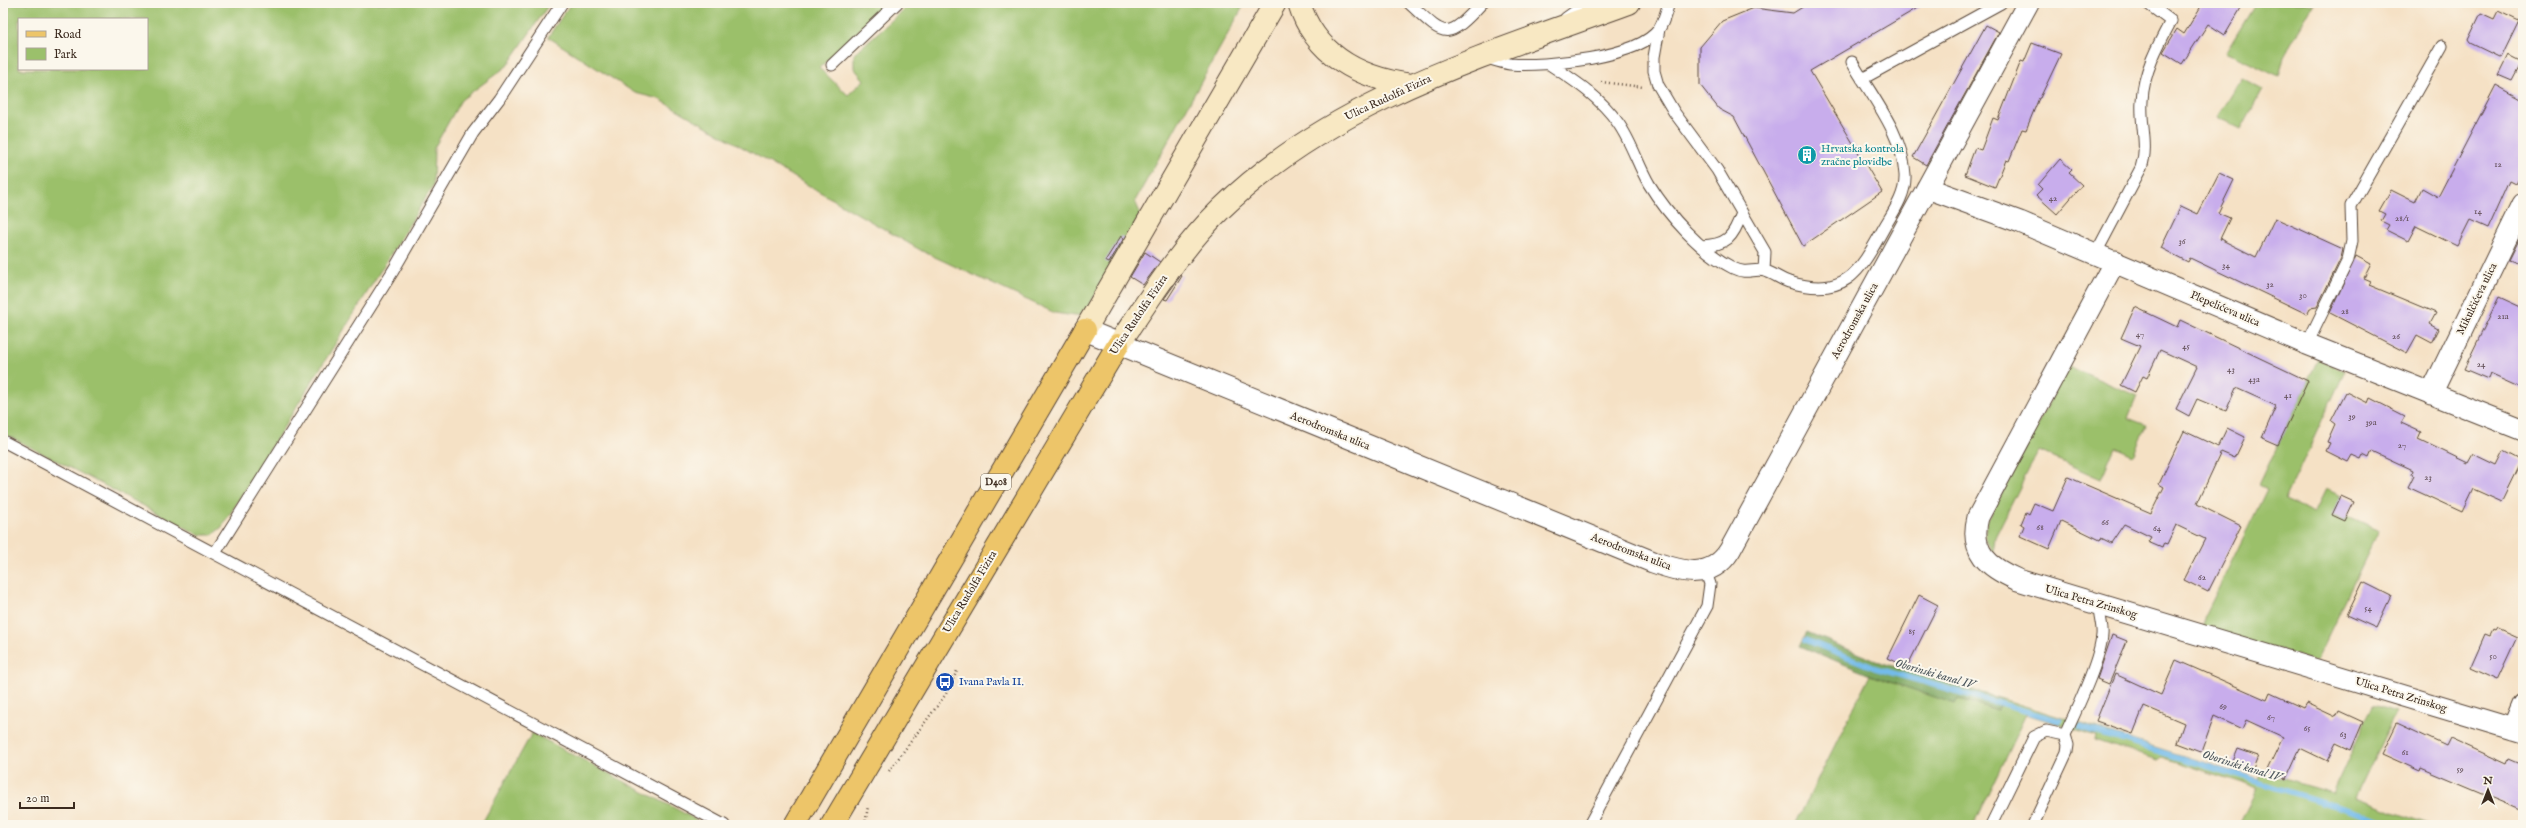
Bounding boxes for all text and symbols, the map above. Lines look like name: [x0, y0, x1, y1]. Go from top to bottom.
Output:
legend: [18, 18, 148, 70]
text: Road: [54, 27, 82, 42]
text: Park: [54, 47, 77, 62]
street label: Ulica Rudolfa Fizira: [1343, 72, 1434, 124]
place label: Hrvatska kontrola zračne plovidbe: [1821, 142, 1904, 169]
building icon: Hrvatska kontrola zračne plovidbe: [1796, 144, 1818, 166]
house number: 12: [2494, 159, 2502, 170]
house number: 42: [2049, 193, 2057, 204]
house number: 14: [2474, 206, 2482, 217]
house number: 28/1: [2395, 213, 2409, 224]
house number: 36: [2178, 236, 2186, 247]
house number: 34: [2222, 260, 2230, 271]
street label: Mikulčićeva ulica: [2454, 261, 2501, 337]
street label: Ulica Rudolfa Fizira: [1107, 272, 1171, 358]
house number: 32: [2266, 279, 2274, 290]
street label: Aerodromska ulica: [1828, 280, 1882, 362]
street label: Plepelićeva ulica: [2188, 288, 2262, 330]
house number: 30: [2299, 290, 2307, 301]
house number: 28: [2341, 306, 2349, 317]
house number: 21a: [2497, 311, 2509, 322]
house number: 47: [2136, 329, 2144, 340]
house number: 26: [2392, 331, 2400, 342]
house number: 45: [2182, 341, 2191, 352]
house number: 24: [2477, 359, 2486, 370]
house number: 43: [2227, 364, 2235, 375]
house number: 43a: [2248, 374, 2260, 385]
house number: 41: [2284, 390, 2292, 401]
street label: Aerodromska ulica: [1287, 408, 1372, 453]
house number: 39: [2348, 411, 2356, 422]
house number: 39a: [2365, 417, 2377, 428]
house number: 27: [2398, 440, 2406, 451]
house number: 23: [2424, 472, 2432, 483]
road number: D408: [981, 474, 1011, 490]
house number: 66: [2101, 517, 2109, 528]
house number: 68: [2036, 522, 2044, 533]
house number: 64: [2153, 523, 2162, 534]
street label: Aerodromska ulica: [1588, 530, 1673, 574]
street label: Ulica Rudolfa Fizira: [940, 548, 1000, 636]
house number: 62: [2198, 572, 2206, 583]
street label: Ulica Petra Zrinskog: [2043, 582, 2140, 622]
house number: 54: [2364, 603, 2372, 614]
house number: 85: [1909, 626, 1916, 637]
house number: 50: [2489, 651, 2497, 662]
water label: Oborinski kanal IV: [1893, 655, 1979, 693]
bus stop icon: Ivana Pavla II.: [934, 671, 956, 693]
street label: Ulica Petra Zrinskog: [2353, 674, 2450, 716]
place label: Ivana Pavla II.: [959, 675, 1024, 689]
house number: 69: [2219, 701, 2227, 712]
house number: 67: [2267, 712, 2275, 723]
house number: 65: [2303, 723, 2311, 734]
house number: 63: [2339, 729, 2347, 740]
water label: Oborinski kanal IV: [2200, 747, 2286, 786]
house number: 61: [2401, 747, 2409, 758]
house number: 59: [2456, 764, 2464, 775]
north arrow: [2468, 770, 2508, 810]
text: N: [2482, 774, 2493, 788]
scale bar: [20, 784, 74, 810]
text: 20 m: [26, 791, 49, 806]

